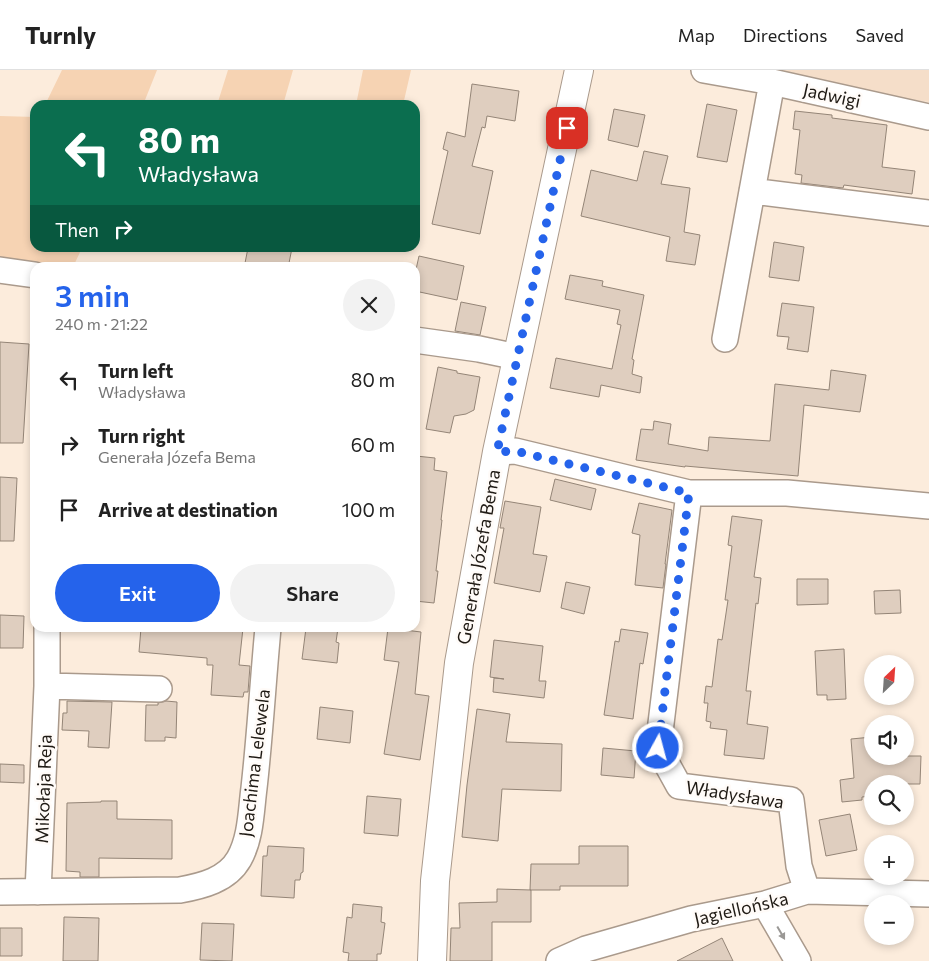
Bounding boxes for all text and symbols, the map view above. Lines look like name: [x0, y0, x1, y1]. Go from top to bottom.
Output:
text: Turnly: [25, 20, 96, 49]
text: Map: [678, 24, 715, 46]
text: Directions: [743, 24, 827, 46]
text: Saved: [855, 24, 904, 46]
street label: Jadwigi: [801, 78, 863, 112]
pin: [546, 107, 588, 149]
icon: arrive: [553, 114, 581, 142]
text: 80 m: [138, 117, 220, 160]
icon: left: [55, 120, 120, 185]
text: Władysława: [138, 160, 259, 187]
icon: right: [109, 215, 137, 243]
text: Then: [55, 218, 99, 241]
text: 3 min: [55, 276, 130, 313]
button: close: [343, 279, 395, 331]
text: 240 m · 21:22: [55, 314, 148, 333]
text: Turn left: [98, 359, 173, 382]
icon: left: [55, 366, 83, 394]
text: 80 m: [351, 368, 395, 391]
text: Władysława: [98, 382, 186, 401]
text: Turn right: [98, 424, 185, 447]
icon: right: [55, 431, 83, 459]
text: 60 m: [351, 433, 395, 456]
text: Generała Józefa Bema: [98, 447, 256, 466]
street label: Generała Józefa Bema: [452, 468, 504, 646]
icon: arrive: [55, 496, 83, 524]
text: Arrive at destination: [98, 498, 278, 521]
text: 100 m: [342, 498, 395, 521]
button: Exit: [55, 564, 220, 622]
button: Share: [230, 564, 395, 622]
north arrow: [864, 655, 914, 705]
map controls: [864, 655, 914, 945]
street label: Joachima Lelewela: [234, 688, 274, 838]
button: sound: [864, 715, 914, 765]
position arrow: [631, 721, 683, 773]
street label: Mikołaja Reja: [30, 734, 56, 844]
street label: Władysława: [684, 775, 786, 813]
button: search: [864, 775, 914, 825]
button: +: [864, 835, 914, 885]
street label: Jagiellońska: [692, 886, 790, 930]
button: −: [864, 895, 914, 945]
one-way arrow: [777, 926, 786, 939]

